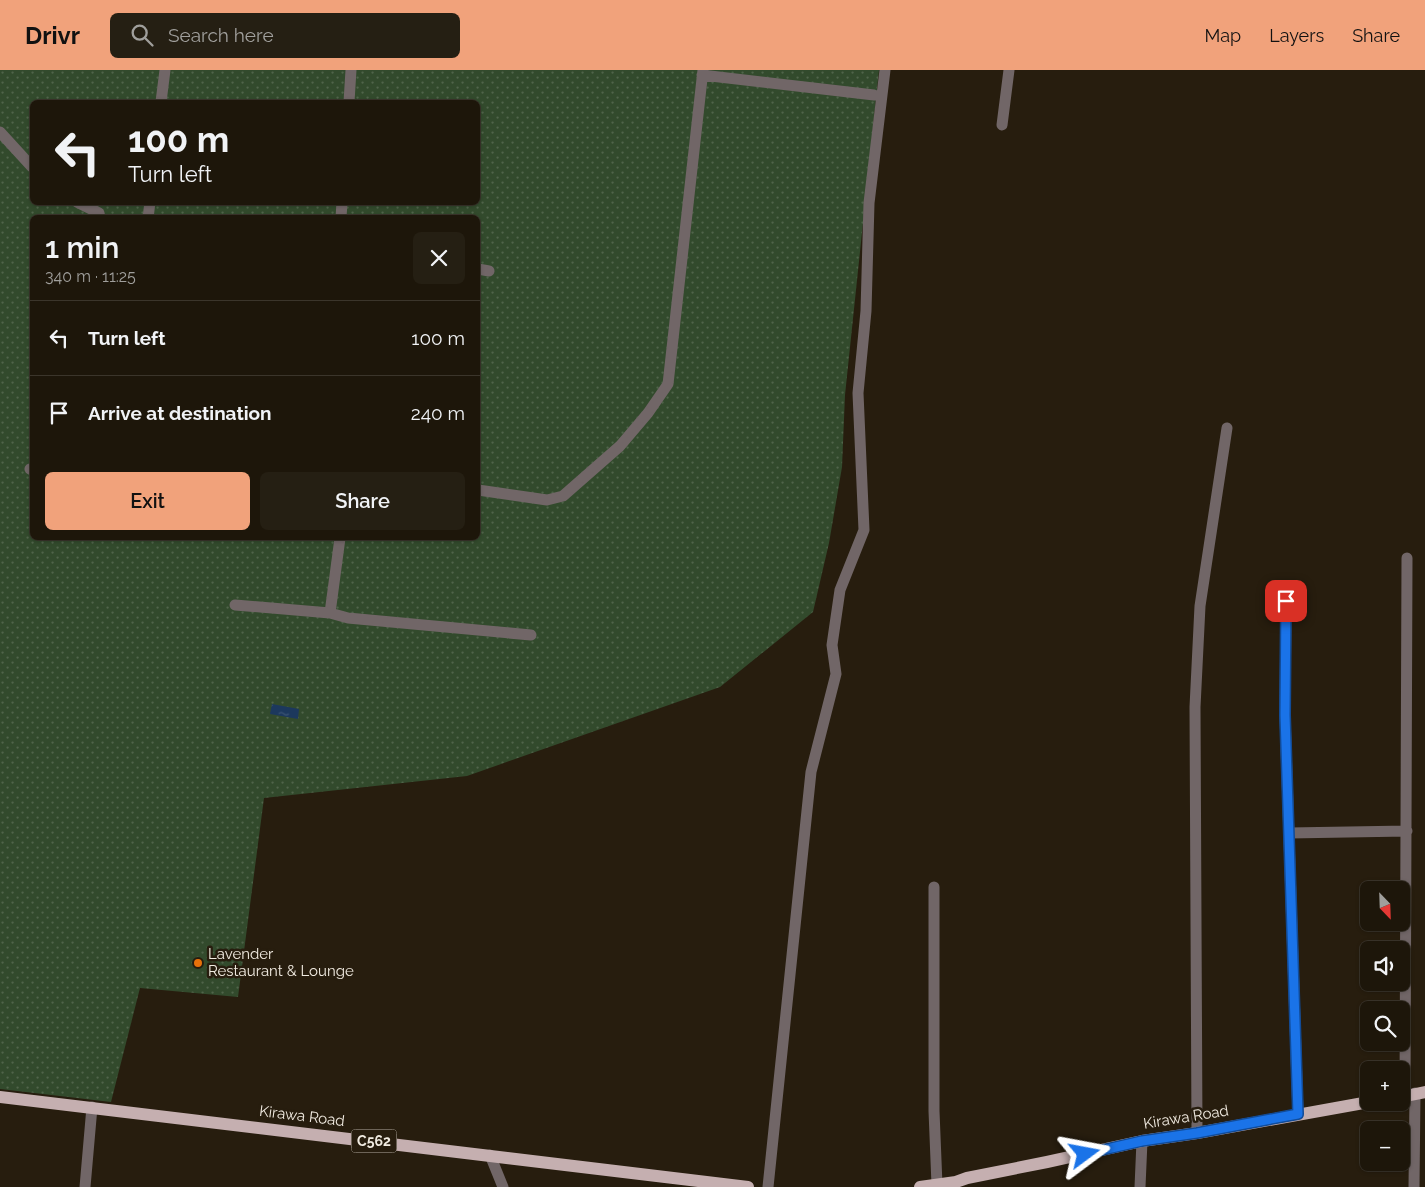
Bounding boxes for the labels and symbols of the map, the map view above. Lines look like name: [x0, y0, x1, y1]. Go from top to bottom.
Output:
pin: [1265, 580, 1307, 622]
north arrow: [1360, 881, 1410, 931]
place label: Lavender Restaurant & Lounge: [208, 945, 354, 980]
marker: Lavender Restaurant & Lounge: [192, 957, 204, 969]
street label: Kirawa Road: [1142, 1101, 1230, 1133]
street label: Kirawa Road: [258, 1102, 346, 1130]
position arrow: [1058, 1127, 1110, 1179]
road number: C562: [352, 1130, 396, 1152]

